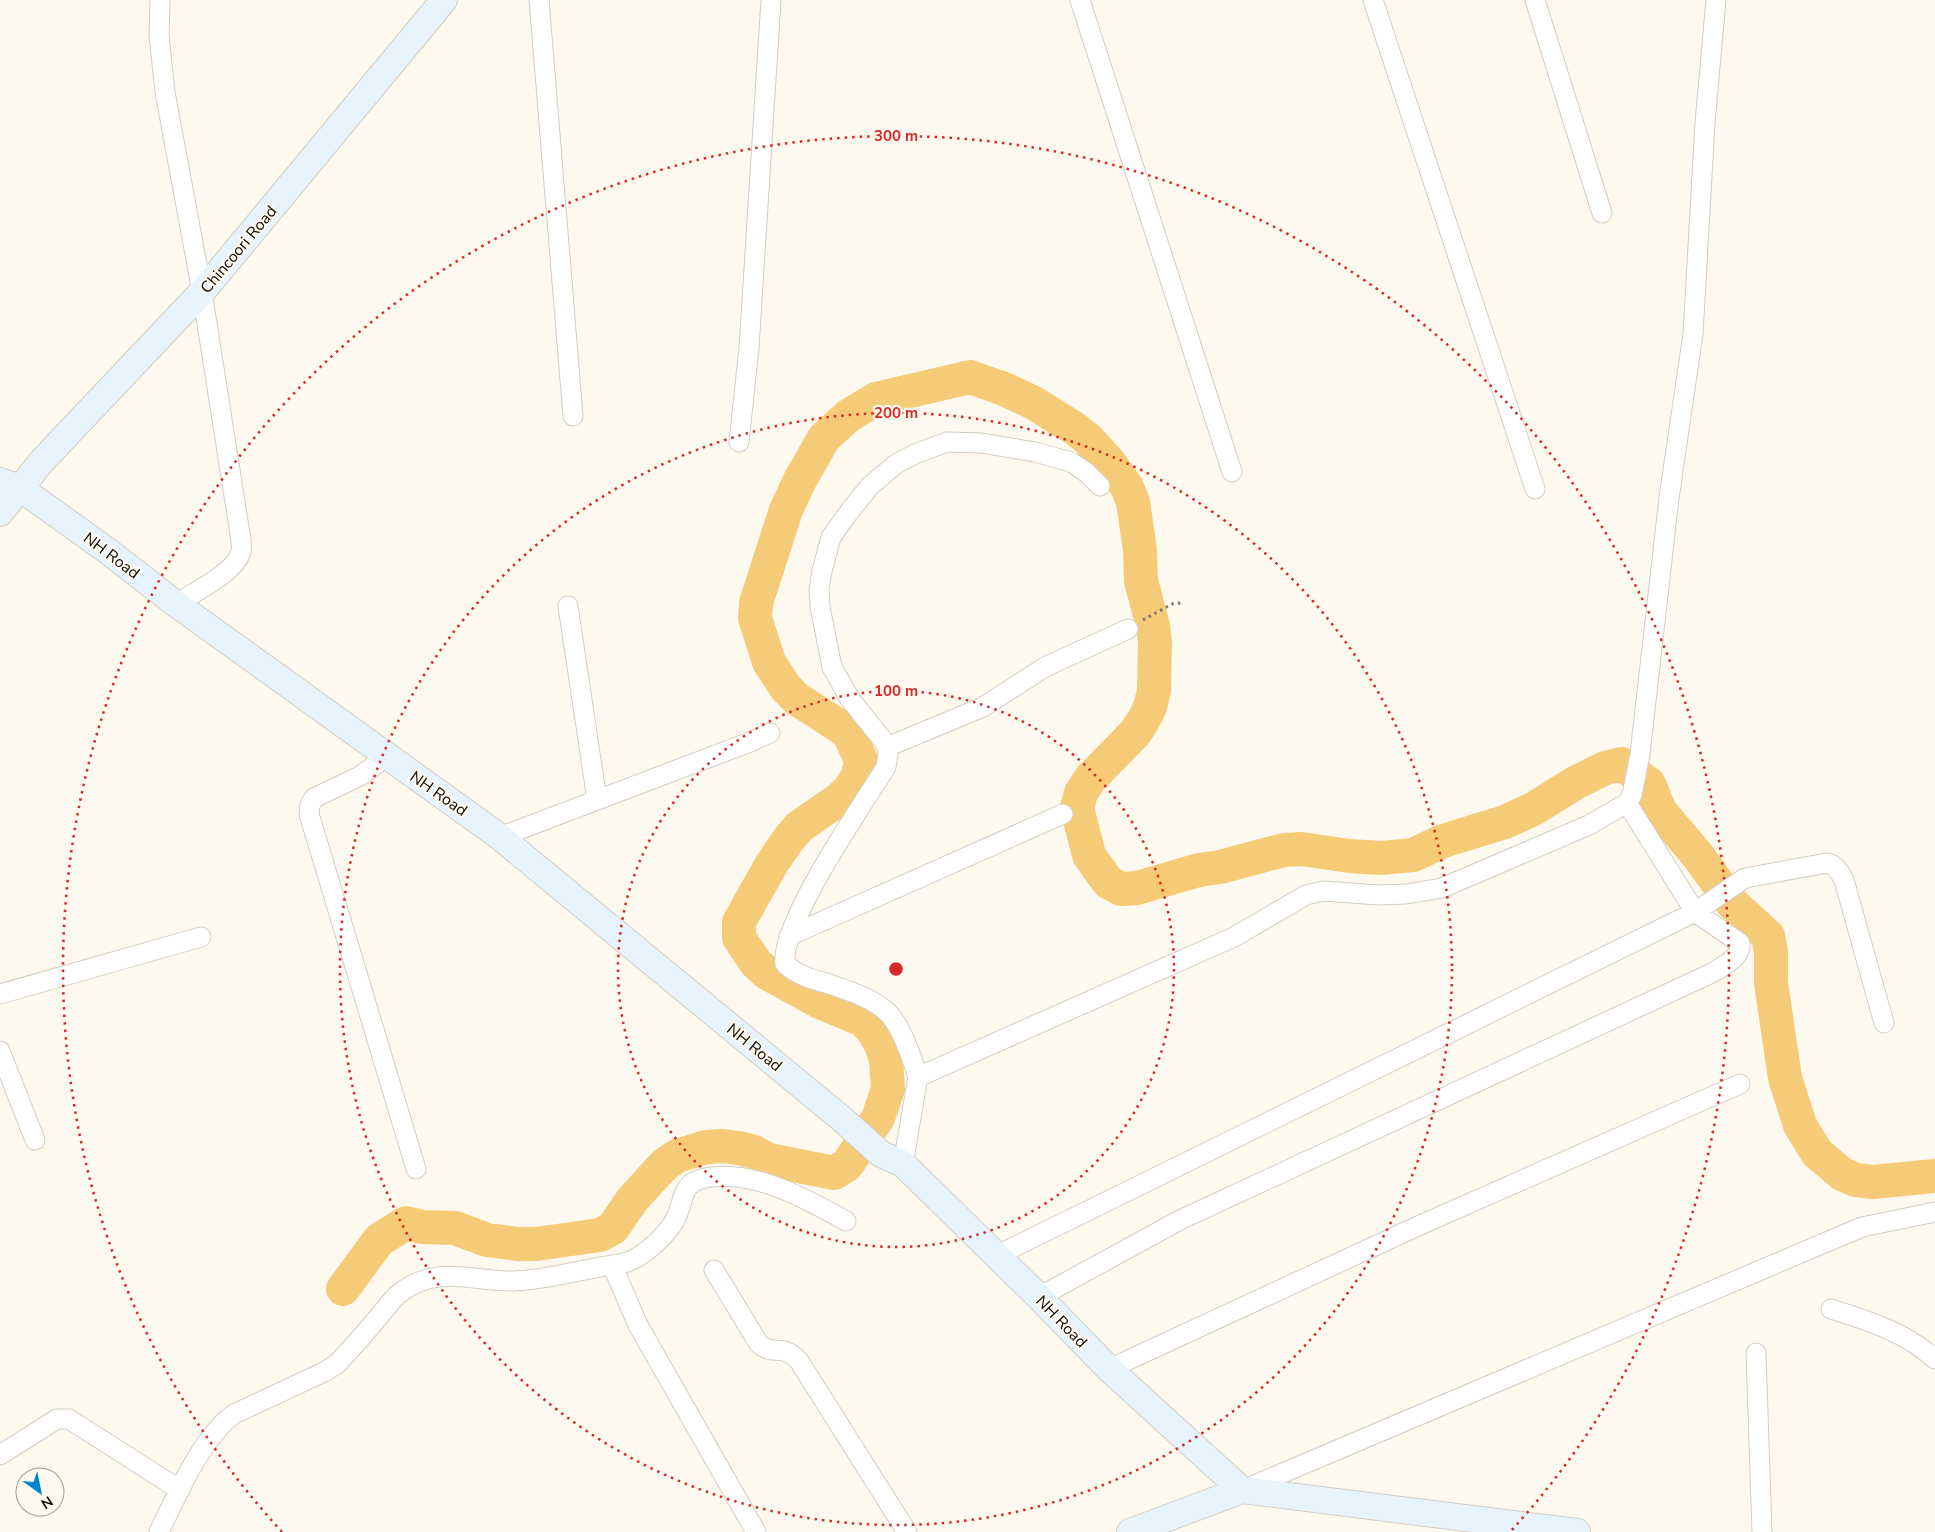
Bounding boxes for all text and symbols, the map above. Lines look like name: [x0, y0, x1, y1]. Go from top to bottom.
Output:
text: 300 m: [874, 126, 918, 146]
street label: Chincoori Road: [195, 201, 282, 298]
text: 200 m: [874, 403, 918, 423]
street label: NH Road: [79, 527, 144, 584]
text: 100 m: [874, 681, 918, 701]
street label: NH Road: [405, 766, 472, 822]
centre of rings: [887, 960, 905, 978]
street label: NH Road: [722, 1019, 787, 1077]
street label: NH Road: [1031, 1291, 1092, 1353]
north arrow: [15, 1467, 65, 1517]
text: N: [37, 1492, 56, 1513]

